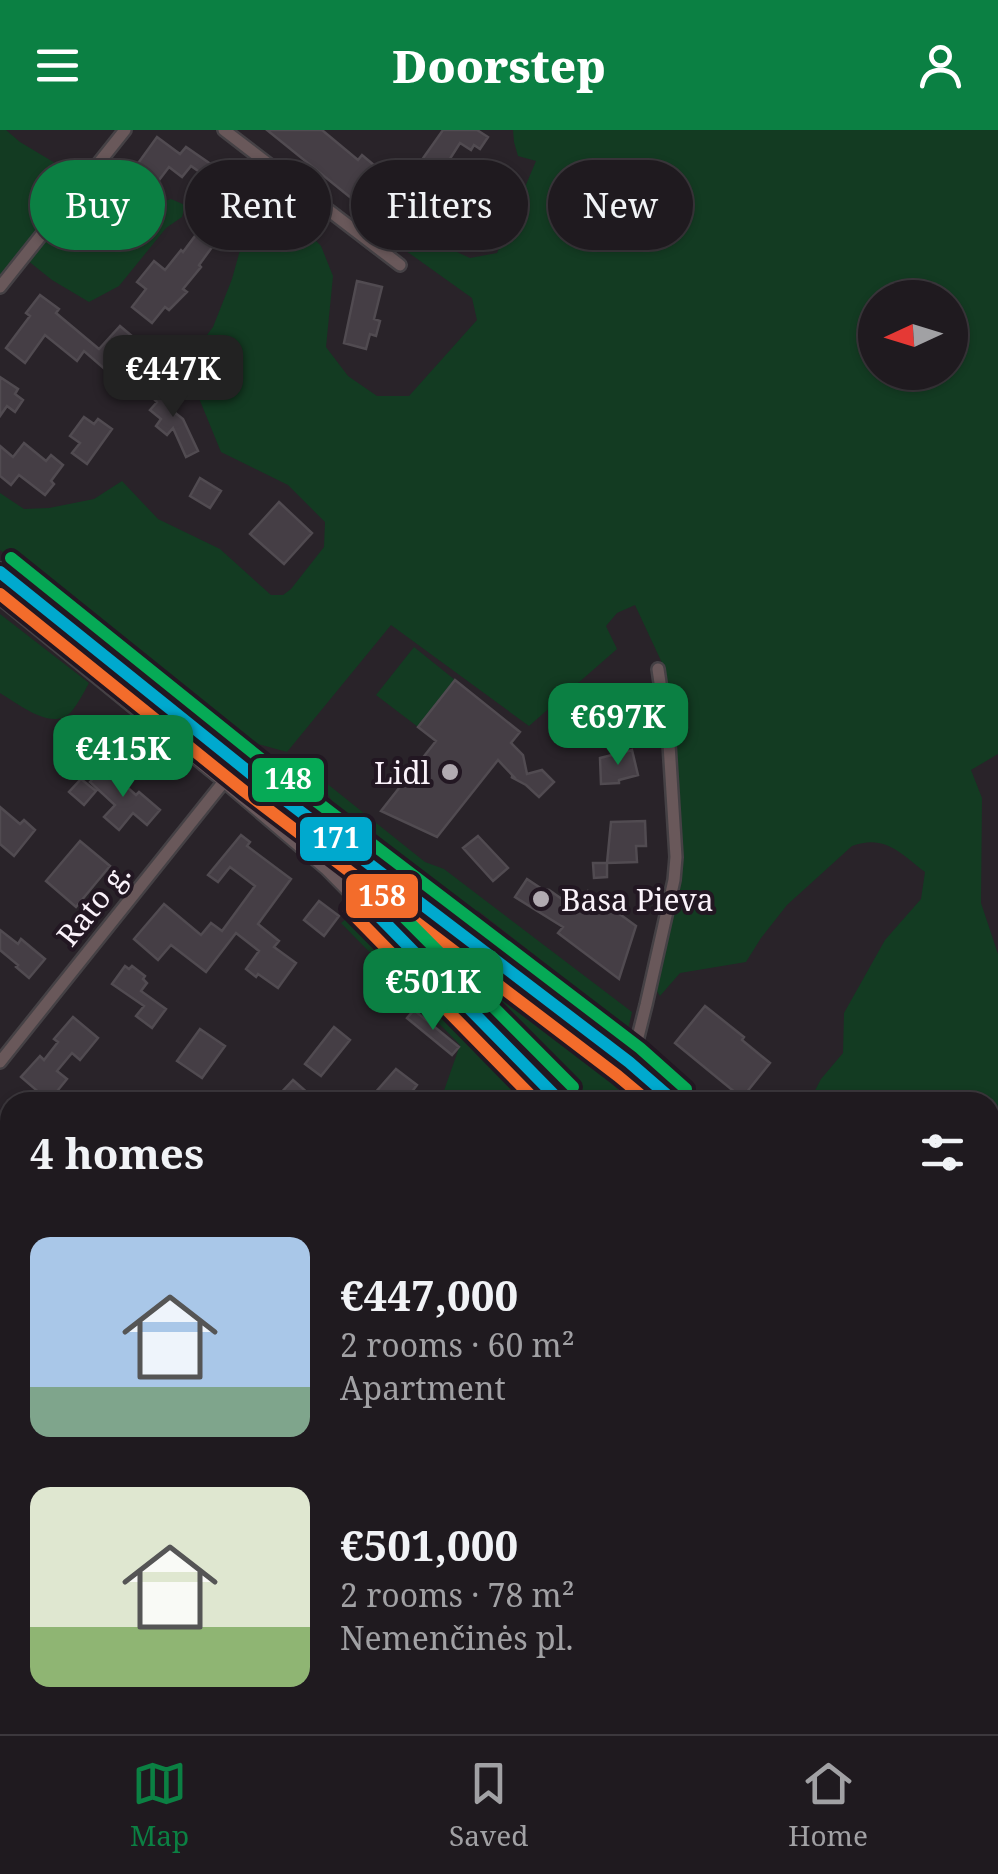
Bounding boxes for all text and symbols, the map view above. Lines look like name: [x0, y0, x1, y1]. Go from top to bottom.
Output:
text: Doorstep: [392, 35, 606, 96]
icon: menu: [30, 38, 85, 93]
icon: person: [913, 38, 968, 93]
chip: Buy: [30, 160, 165, 250]
chip: Rent: [185, 160, 331, 250]
chip: Filters: [351, 160, 528, 250]
chip: New: [548, 160, 693, 250]
north arrow: [858, 280, 968, 390]
map controls: [858, 280, 968, 390]
pin: €447K: [103, 335, 243, 420]
text: €447K: [125, 346, 221, 389]
pin: €697K: [548, 683, 688, 768]
text: €697K: [570, 694, 666, 737]
pin: €415K: [53, 715, 193, 800]
text: €415K: [75, 726, 171, 769]
place label: Lidl: [374, 752, 430, 793]
line badge: 148: [250, 756, 326, 804]
text: 148: [264, 759, 312, 797]
marker: Lidl: [439, 761, 461, 783]
line badge: 171: [298, 815, 374, 863]
text: 171: [312, 818, 360, 856]
street label: Rato g.: [47, 854, 139, 954]
line badge: 158: [344, 872, 420, 920]
text: 158: [358, 876, 406, 914]
place label: Basa Pieva: [561, 879, 714, 920]
marker: Basa Pieva: [530, 888, 552, 910]
pin: €501K: [363, 948, 503, 1033]
text: €501K: [385, 959, 481, 1002]
text: 4 homes: [30, 1124, 204, 1181]
icon: filters: [915, 1125, 970, 1180]
text: €447,000: [340, 1266, 518, 1323]
icon: home: [110, 1277, 230, 1397]
text: 2 rooms · 60 m²: [340, 1323, 575, 1366]
text: Apartment: [340, 1366, 506, 1409]
text: €501,000: [340, 1516, 518, 1573]
icon: home: [110, 1527, 230, 1647]
text: 2 rooms · 78 m²: [340, 1573, 575, 1616]
text: Nemenčinės pl.: [340, 1616, 574, 1659]
tab: Map: [130, 1756, 189, 1854]
tab: Saved: [449, 1756, 528, 1854]
tab: Home: [788, 1756, 868, 1854]

